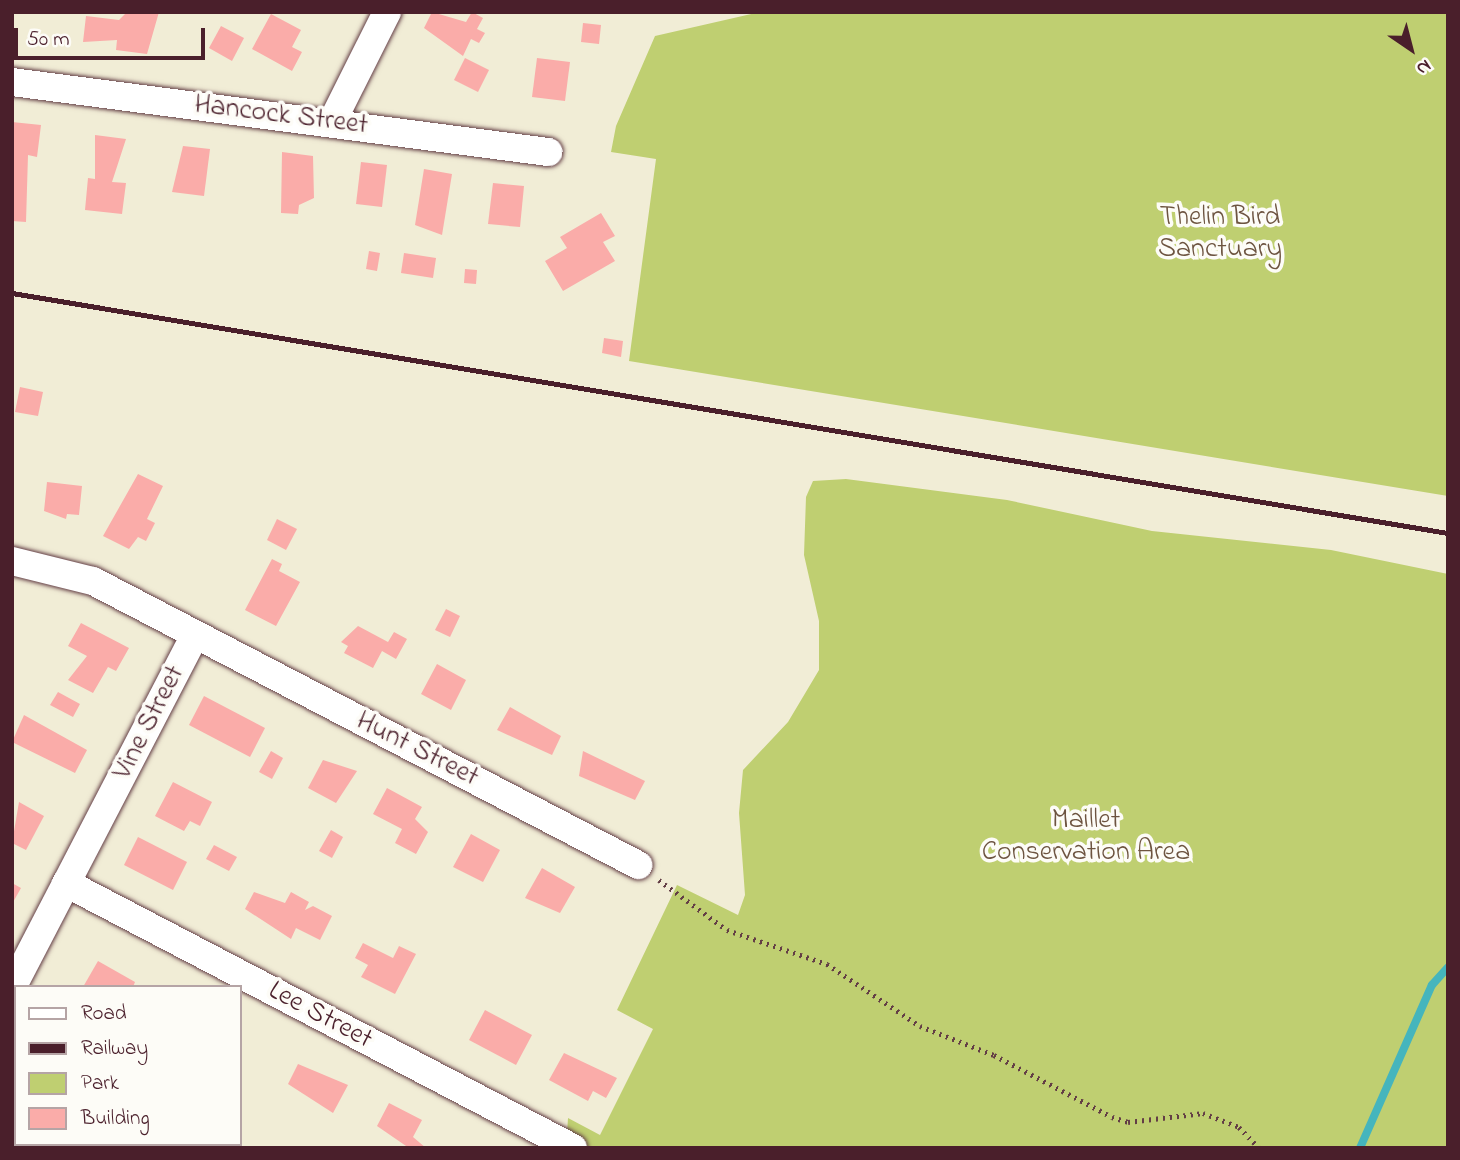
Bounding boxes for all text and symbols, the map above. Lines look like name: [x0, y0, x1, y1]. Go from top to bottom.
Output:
scale bar: [18, 14, 208, 58]
north arrow: [1376, 14, 1446, 84]
text: 50 m: [27, 25, 70, 55]
text: N: [1410, 52, 1436, 81]
street label: Hancock Street: [192, 89, 370, 143]
park label: Thelin Bird Sanctuary: [1158, 201, 1282, 267]
street label: Vine Street: [107, 660, 193, 786]
street label: Hunt Street: [350, 705, 484, 795]
park label: Maillet Conservation Area: [982, 804, 1190, 870]
street label: Lee Street: [262, 975, 378, 1057]
legend: [14, 985, 242, 1146]
text: Road: [81, 999, 127, 1029]
text: Railway: [81, 1034, 148, 1064]
text: Park: [81, 1069, 119, 1099]
text: Building: [81, 1104, 150, 1134]

